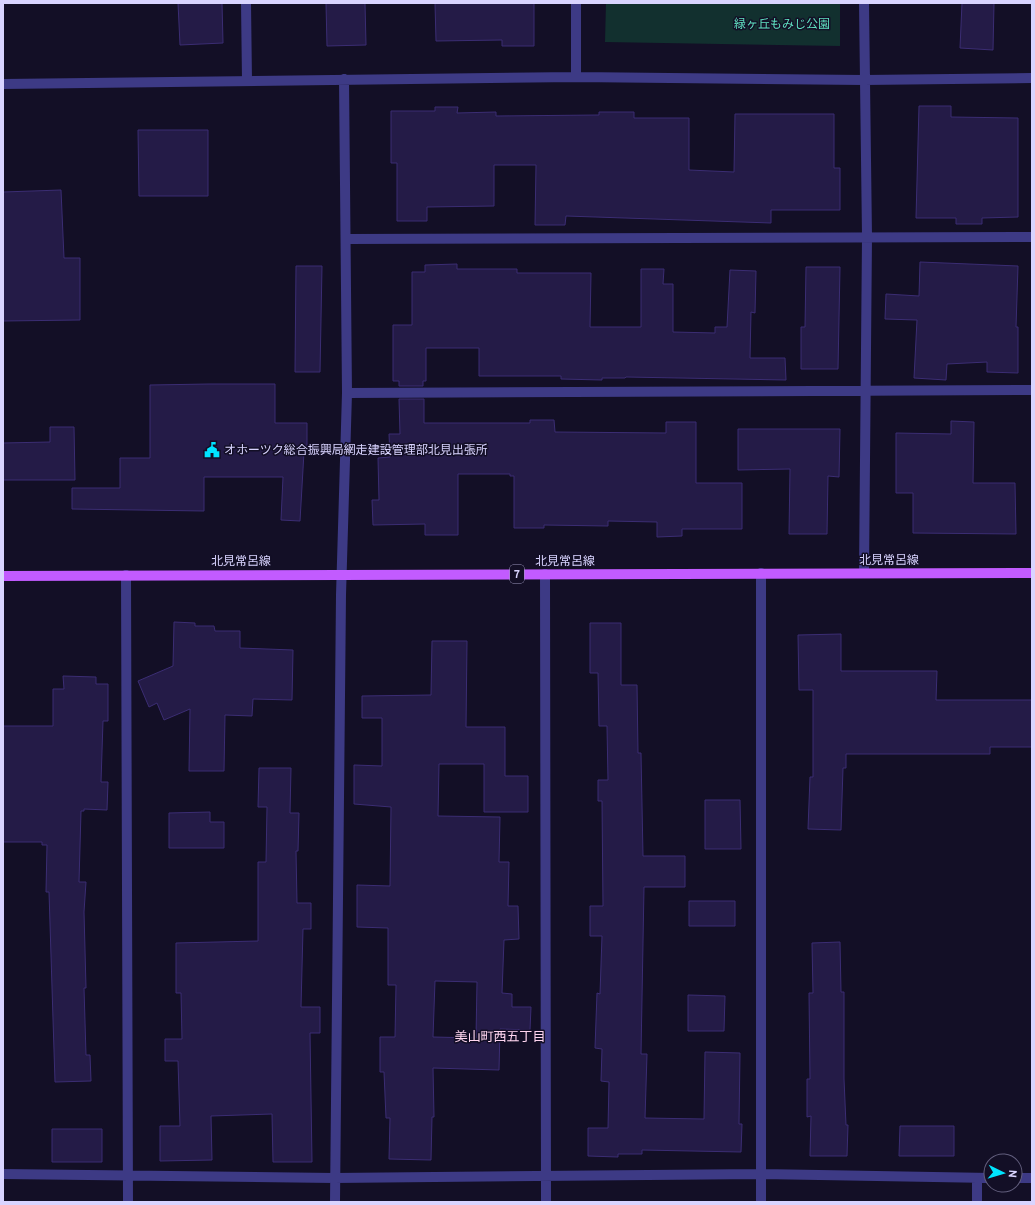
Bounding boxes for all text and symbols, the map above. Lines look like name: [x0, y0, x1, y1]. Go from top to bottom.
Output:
park label: 緑ヶ丘もみじ公園: [734, 17, 830, 33]
public building icon: オホーツク総合振興局網走建設管理部北見出張所: [203, 441, 221, 459]
place label: オホーツク総合振興局網走建設管理部北見出張所: [224, 443, 488, 459]
street label: 北見常呂線: [859, 553, 919, 569]
street label: 北見常呂線: [211, 554, 271, 570]
street label: 北見常呂線: [535, 554, 595, 570]
road number: 7: [510, 565, 524, 583]
district label: 美山町西五丁目: [454, 1030, 546, 1046]
north arrow: [983, 1153, 1023, 1193]
text: N: [1005, 1169, 1019, 1178]

